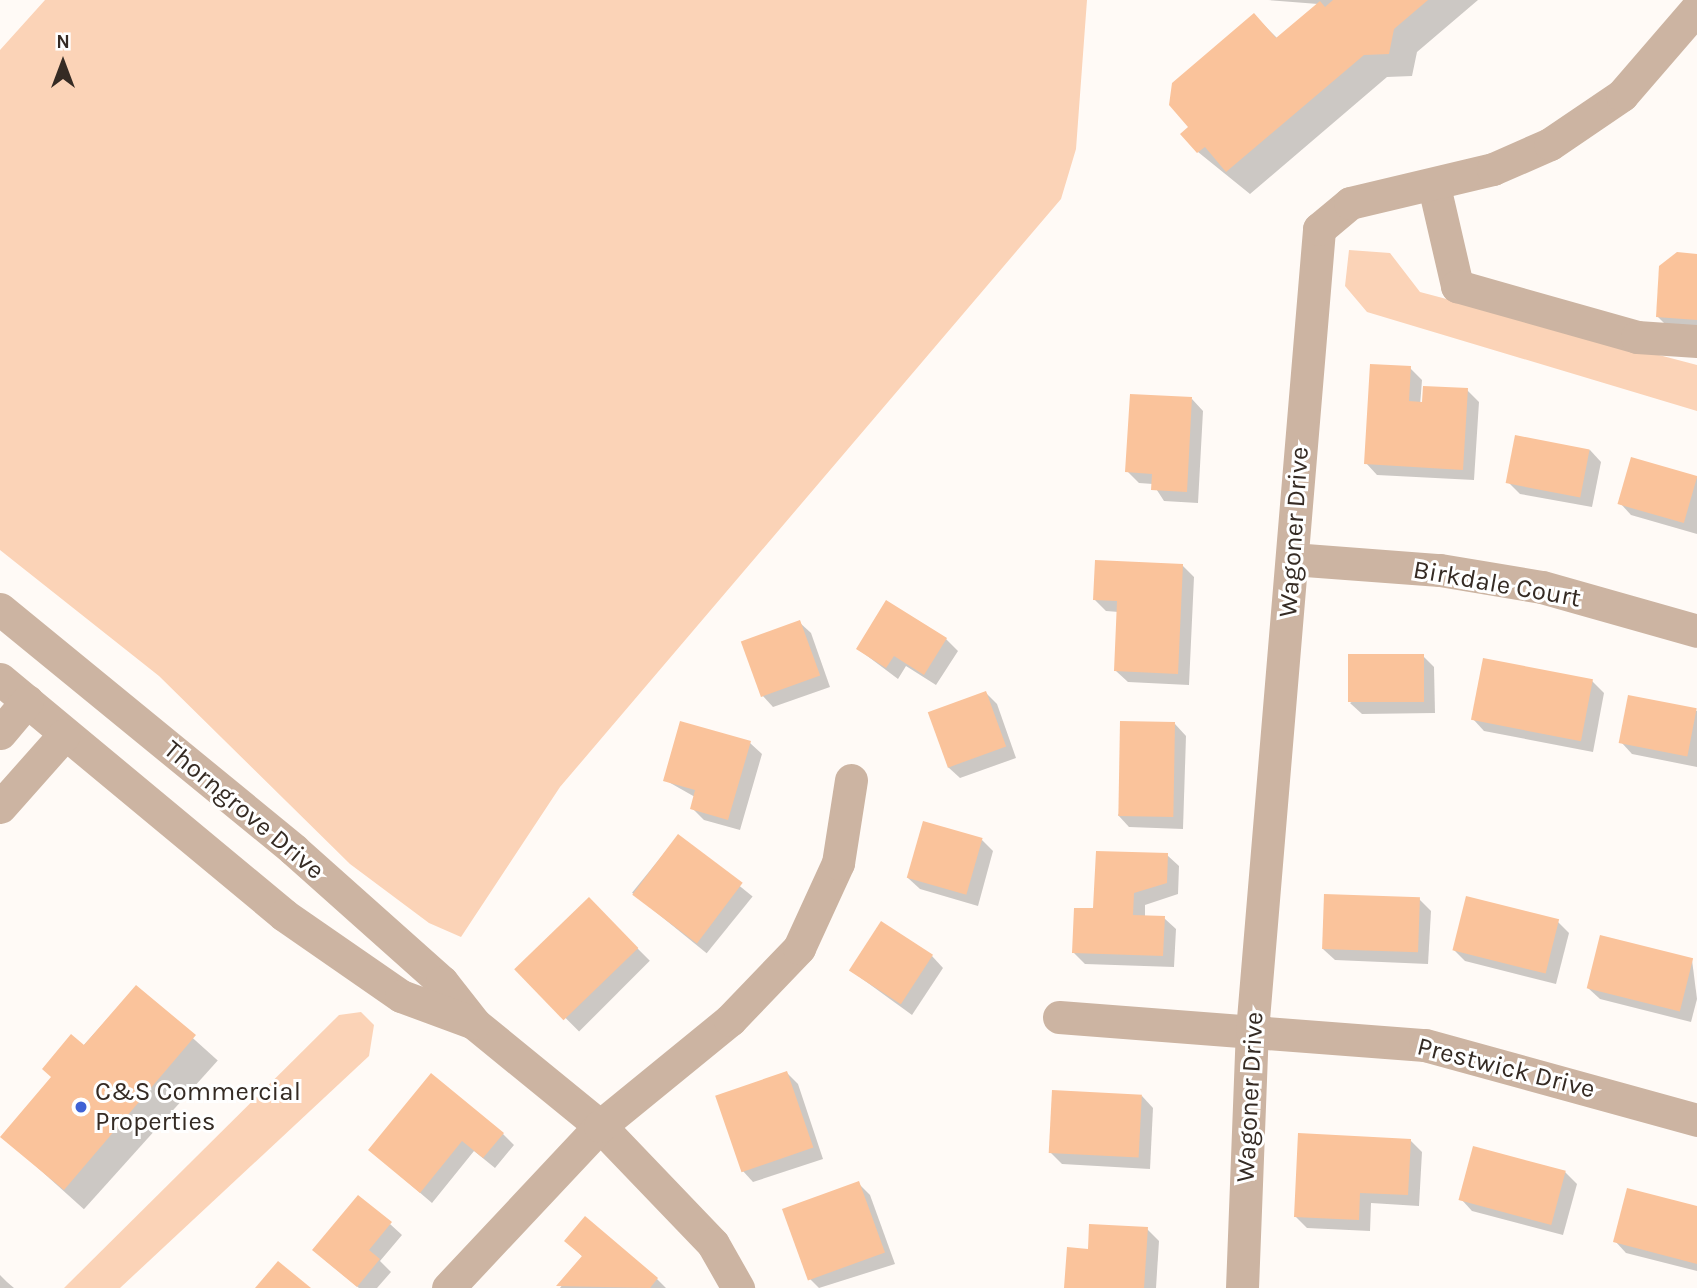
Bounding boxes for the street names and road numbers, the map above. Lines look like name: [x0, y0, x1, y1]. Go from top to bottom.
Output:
street label: Wagoner Drive: [1272, 446, 1316, 618]
street label: Birkdale Court: [1411, 554, 1583, 614]
street label: Thorngrove Drive: [158, 734, 330, 886]
street label: Wagoner Drive: [1230, 1011, 1270, 1183]
street label: Prestwick Drive: [1414, 1031, 1598, 1105]

